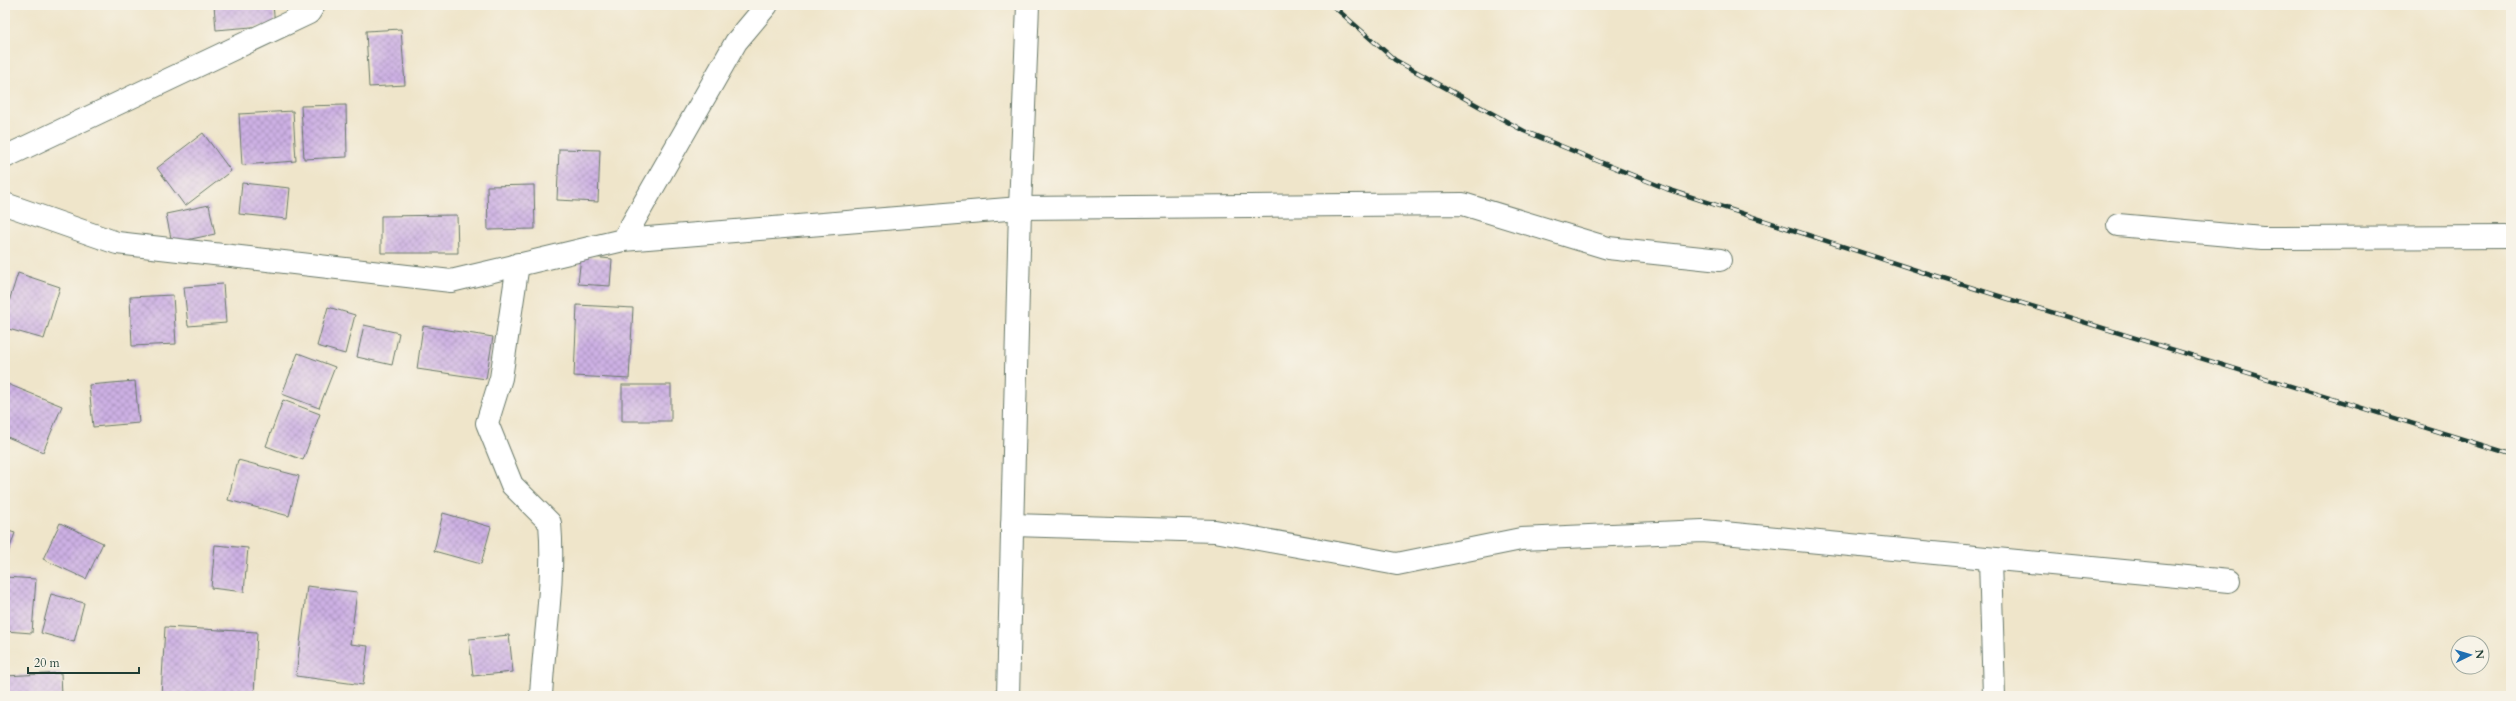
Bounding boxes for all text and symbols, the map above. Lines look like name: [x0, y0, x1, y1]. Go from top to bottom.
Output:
north arrow: [2450, 635, 2490, 675]
scale bar: [28, 649, 139, 675]
text: N: [2472, 649, 2487, 660]
text: 20 m: [34, 655, 61, 671]

